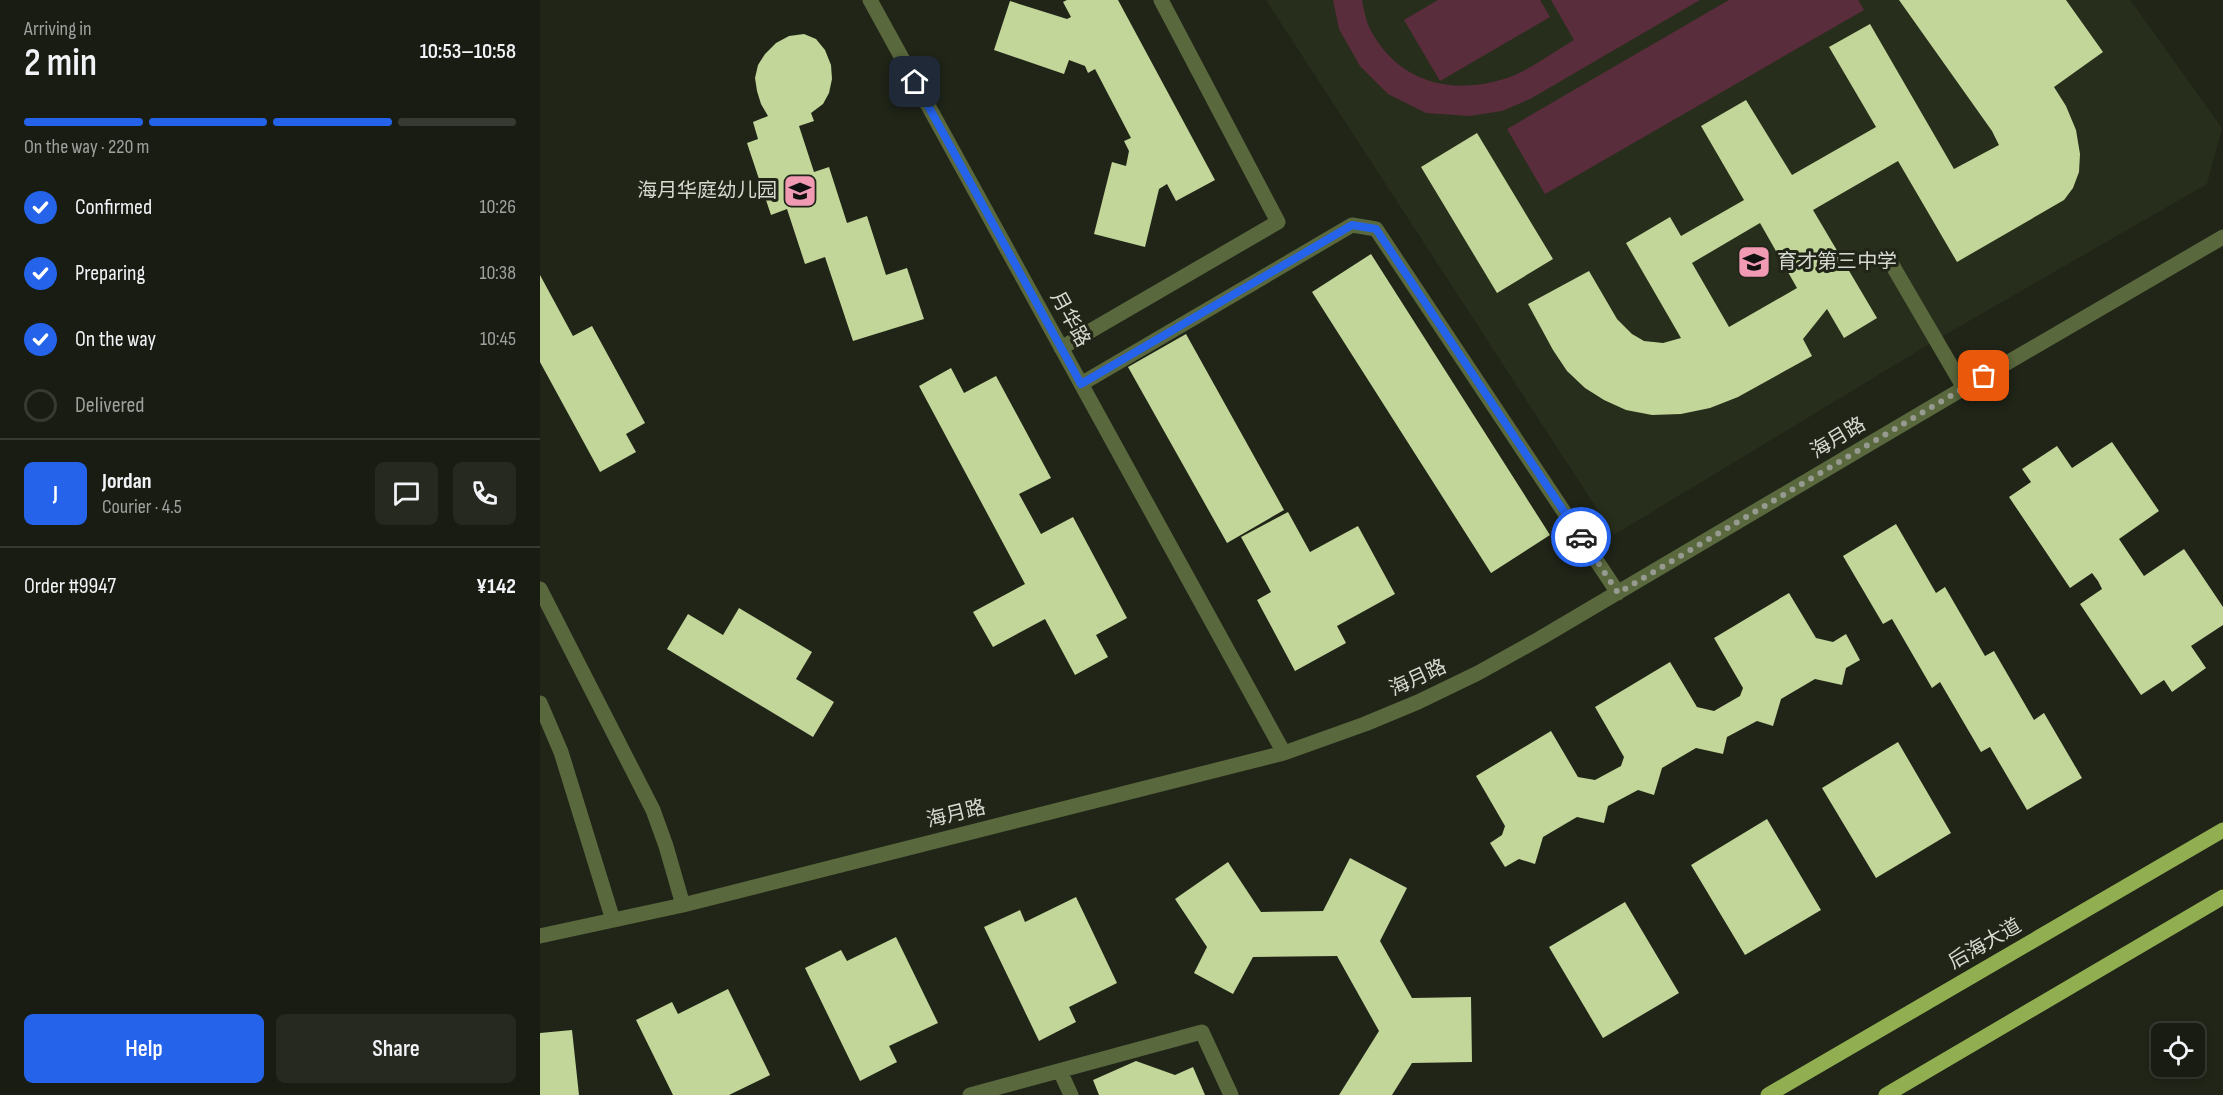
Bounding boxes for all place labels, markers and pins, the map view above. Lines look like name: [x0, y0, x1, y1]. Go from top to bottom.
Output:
pin: [889, 56, 940, 107]
school or university icon: 海月华庭幼儿园: [782, 173, 818, 209]
place label: 海月华庭幼儿园: [637, 179, 777, 203]
school or university icon: 育才第三中学: [1736, 244, 1772, 280]
place label: 育才第三中学: [1777, 250, 1897, 274]
pin: [1958, 350, 2009, 401]

